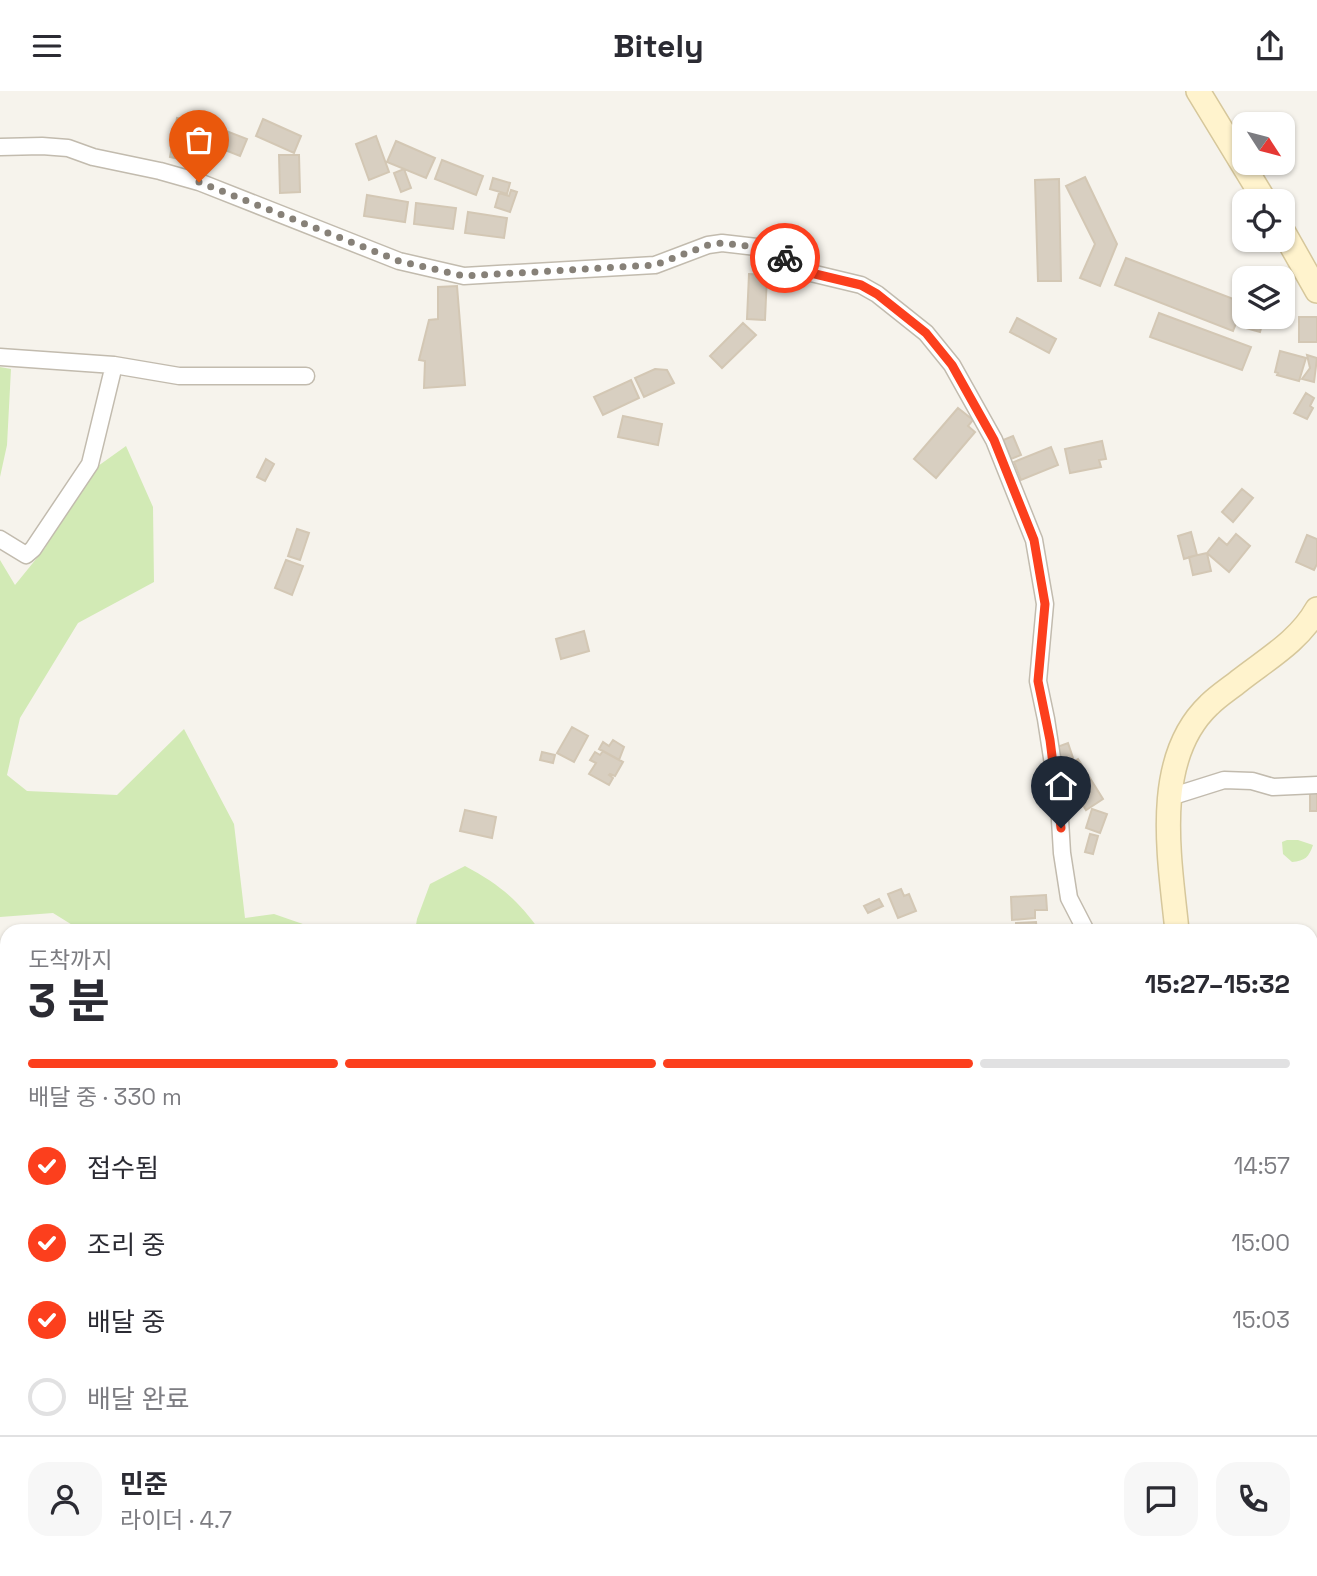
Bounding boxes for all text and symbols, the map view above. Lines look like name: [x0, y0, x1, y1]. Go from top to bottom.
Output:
text: Bitely: [613, 26, 704, 66]
icon: menu: [28, 27, 66, 65]
icon: share: [1251, 27, 1289, 65]
pin: [169, 110, 229, 182]
north arrow: [1232, 112, 1295, 175]
map controls: [1232, 112, 1295, 329]
icon: bag: [180, 121, 218, 159]
button: locate: [1232, 189, 1295, 252]
courier: [750, 223, 820, 293]
icon: bike: [766, 239, 804, 277]
button: layers: [1232, 266, 1295, 329]
pin: [1031, 756, 1091, 828]
icon: home: [1042, 767, 1080, 805]
text: 도착까지: [28, 945, 113, 975]
text: 15:27–15:32: [1145, 967, 1290, 1001]
text: 3 분: [28, 972, 110, 1030]
text: 배달 중 · 330 m: [28, 1082, 182, 1112]
icon: check: [28, 1147, 66, 1185]
text: 접수됨: [87, 1151, 159, 1185]
text: 14:57: [1234, 1151, 1290, 1181]
icon: check: [28, 1224, 66, 1262]
text: 조리 중: [87, 1228, 165, 1262]
text: 15:00: [1231, 1228, 1290, 1258]
icon: check: [28, 1301, 66, 1339]
text: 배달 중: [87, 1305, 165, 1339]
text: 15:03: [1232, 1305, 1290, 1335]
text: 배달 완료: [87, 1382, 189, 1416]
button: person: [28, 1462, 102, 1536]
button: chat: [1124, 1462, 1198, 1536]
button: phone: [1216, 1462, 1290, 1536]
text: 민준: [120, 1467, 168, 1501]
text: 라이더 · 4.7: [120, 1505, 232, 1535]

